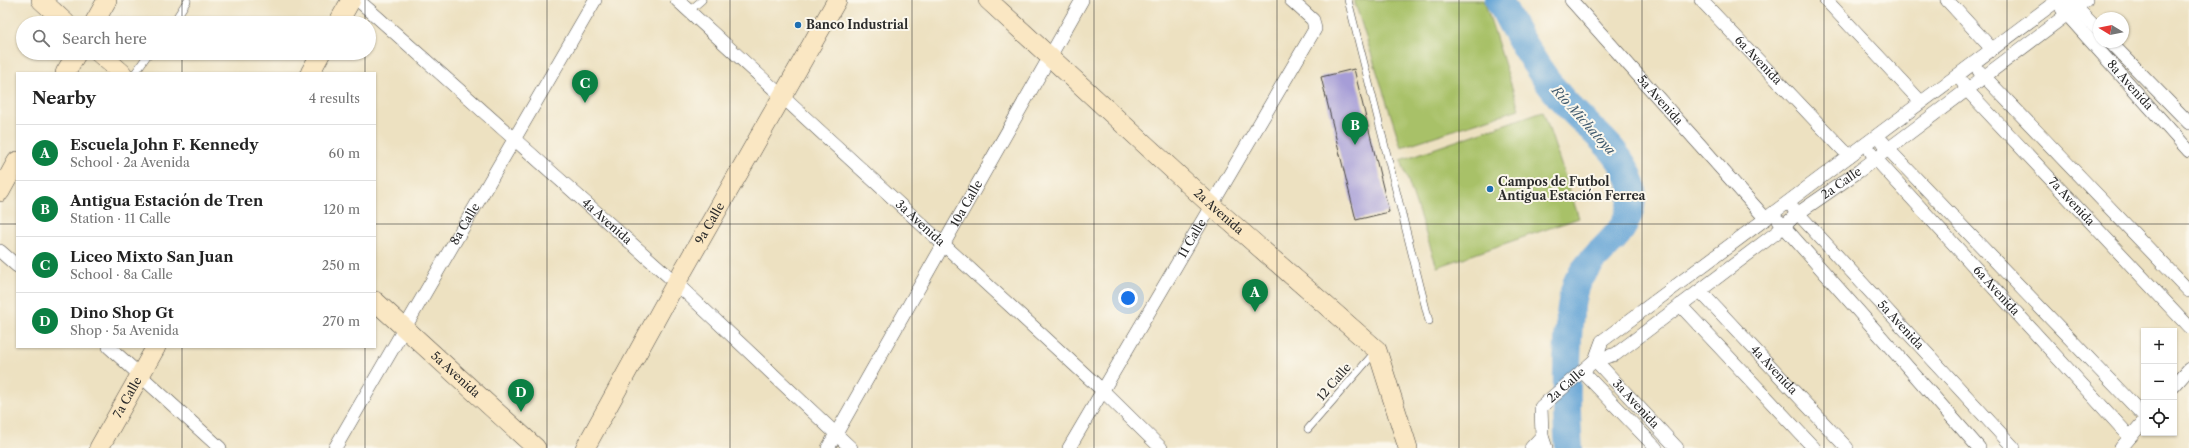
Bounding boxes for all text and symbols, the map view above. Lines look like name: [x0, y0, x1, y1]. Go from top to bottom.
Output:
north arrow: [2093, 12, 2129, 48]
search box: [16, 16, 376, 60]
place label: Banco Industrial: [806, 17, 908, 32]
marker: Banco Industrial: [793, 20, 803, 30]
icon: search: [30, 27, 52, 49]
text: Search here: [62, 29, 147, 48]
street label: 6a Avenida: [1732, 32, 1786, 88]
street label: 8a Avenida: [2104, 57, 2157, 113]
pin: C: [572, 70, 598, 103]
street label: 5a Avenida: [1634, 72, 1687, 128]
water label: Río Michatoya: [1548, 82, 1619, 158]
text: Nearby: [32, 88, 96, 108]
text: 4 results: [309, 90, 360, 106]
pin: B: [1342, 112, 1368, 145]
text: Escuela John F. Kennedy: [70, 135, 258, 154]
text: A: [40, 145, 50, 161]
text: 60 m: [329, 145, 360, 161]
text: School · 2a Avenida: [70, 154, 190, 170]
street label: 2a Calle: [1818, 163, 1864, 202]
place label: Campos de Futbol Antigua Estación Ferrea: [1497, 174, 1647, 203]
street label: 7a Avenida: [2046, 174, 2099, 229]
street label: 10a Calle: [947, 177, 986, 229]
marker: Campos de Futbol Antigua Estación Ferrea: [1485, 184, 1495, 194]
street label: 2a Avenida: [1191, 185, 1248, 238]
text: Antigua Estación de Tren: [70, 191, 263, 210]
street label: 4a Avenida: [579, 195, 636, 248]
street label: 3a Avenida: [893, 196, 949, 249]
street label: 9a Calle: [692, 199, 727, 247]
street label: 8a Calle: [447, 200, 483, 247]
text: B: [40, 201, 50, 217]
text: 120 m: [323, 201, 360, 217]
text: Station · 11 Calle: [70, 210, 171, 226]
street label: 11 Calle: [1174, 216, 1209, 260]
text: Liceo Mixto San Juan: [70, 247, 234, 266]
text: C: [40, 257, 50, 273]
text: 250 m: [322, 257, 360, 273]
street label: 6a Avenida: [1970, 262, 2023, 319]
text: School · 8a Calle: [70, 266, 173, 282]
pin: A: [1242, 279, 1268, 312]
your location: [1118, 288, 1138, 308]
street label: 5a Avenida: [1875, 297, 1928, 353]
text: Dino Shop Gt: [70, 303, 174, 322]
text: D: [39, 313, 51, 329]
text: 270 m: [322, 313, 360, 329]
text: Shop · 5a Avenida: [70, 322, 179, 338]
map controls: [2141, 328, 2177, 436]
button: +: [2141, 328, 2177, 364]
street label: 4a Avenida: [1748, 342, 1801, 398]
street label: 5a Avenida: [428, 348, 484, 401]
street label: 12 Calle: [1313, 360, 1354, 403]
street label: 2a Calle: [1544, 364, 1588, 405]
button: −: [2141, 364, 2177, 400]
street label: 7a Calle: [110, 374, 145, 420]
street label: 3a Avenida: [1610, 376, 1663, 432]
pin: D: [508, 379, 534, 412]
button: locate: [2141, 400, 2177, 436]

